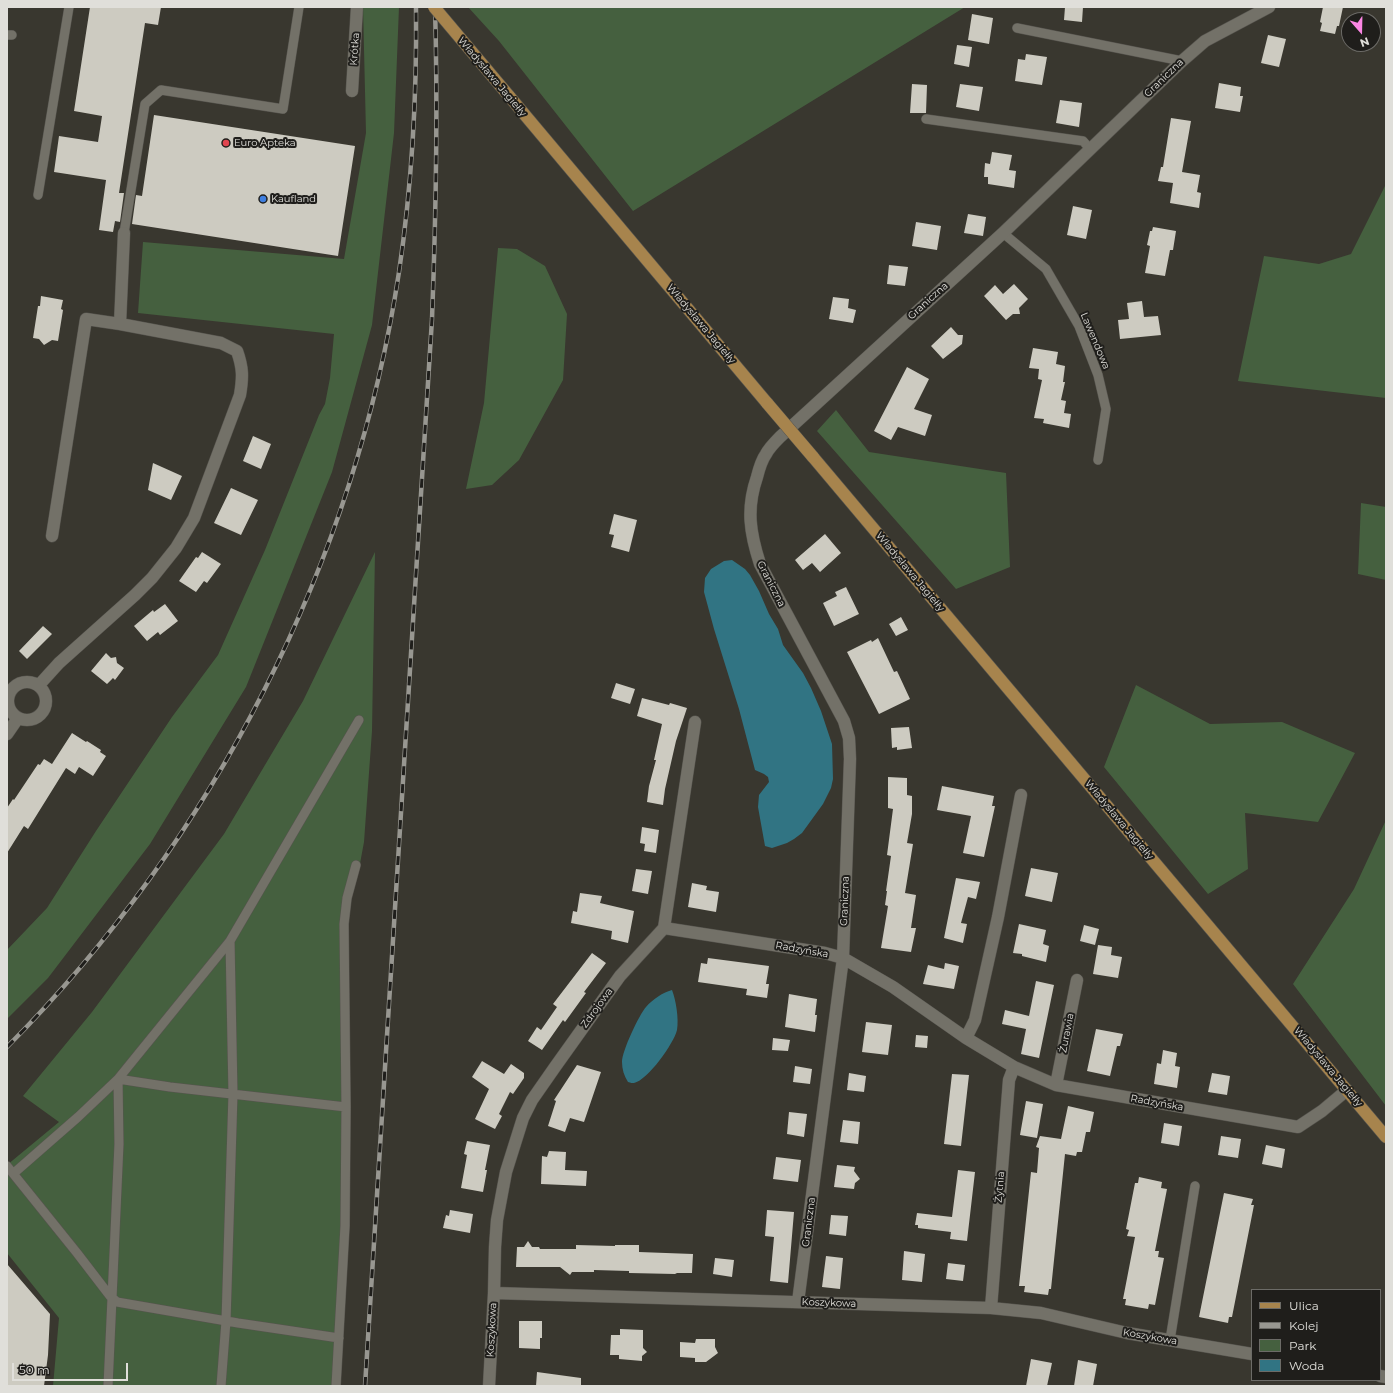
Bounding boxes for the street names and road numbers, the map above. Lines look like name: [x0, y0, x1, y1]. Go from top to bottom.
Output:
street label: Krótka: [348, 32, 362, 66]
street label: Władysława Jagiełły: [455, 35, 529, 119]
street label: Graniczna: [1142, 56, 1186, 100]
street label: Graniczna: [905, 280, 951, 322]
street label: Władysława Jagiełły: [664, 282, 738, 366]
street label: Lawendowa: [1078, 311, 1112, 371]
street label: Władysława Jagiełły: [873, 530, 947, 614]
street label: Graniczna: [754, 559, 788, 609]
street label: Władysława Jagiełły: [1082, 778, 1156, 862]
street label: Graniczna: [838, 876, 852, 926]
street label: Radzyńska: [775, 939, 829, 961]
street label: Zdrojowa: [578, 986, 616, 1030]
street label: Żurawia: [1057, 1012, 1077, 1054]
street label: Władysława Jagiełły: [1291, 1025, 1365, 1109]
street label: Radzyńska: [1130, 1092, 1184, 1114]
street label: Żytnia: [993, 1171, 1007, 1203]
street label: Graniczna: [800, 1196, 818, 1248]
street label: Koszykowa: [801, 1296, 857, 1310]
street label: Koszykowa: [485, 1302, 499, 1358]
street label: Koszykowa: [1122, 1326, 1178, 1348]

